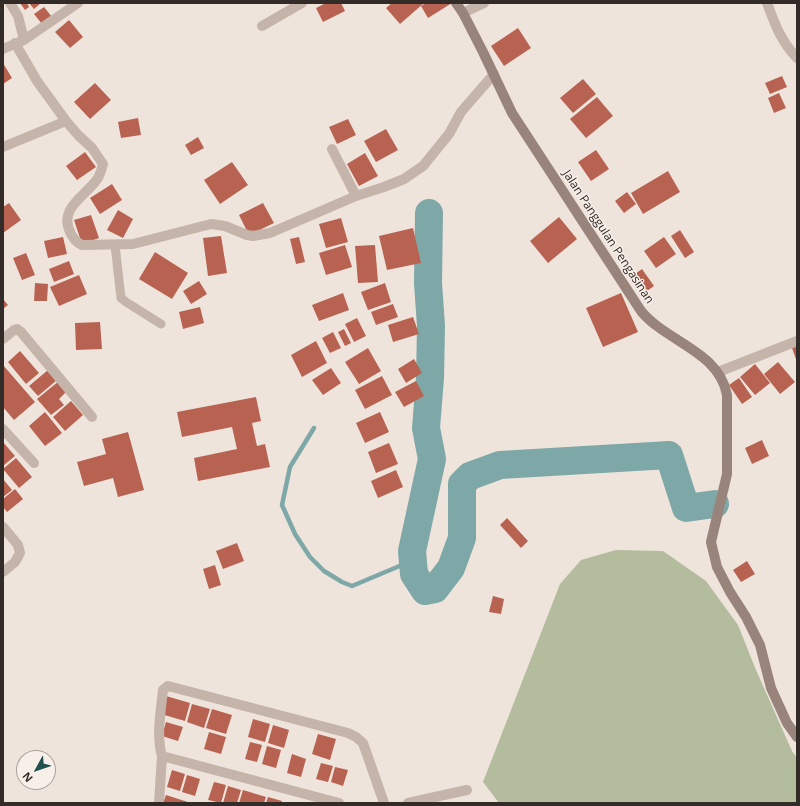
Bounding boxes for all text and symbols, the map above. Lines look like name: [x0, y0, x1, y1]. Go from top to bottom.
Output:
street label: Jalan Panggulan Pengasinan: [559, 167, 657, 307]
north arrow: [16, 750, 56, 790]
text: N: [19, 769, 36, 786]

